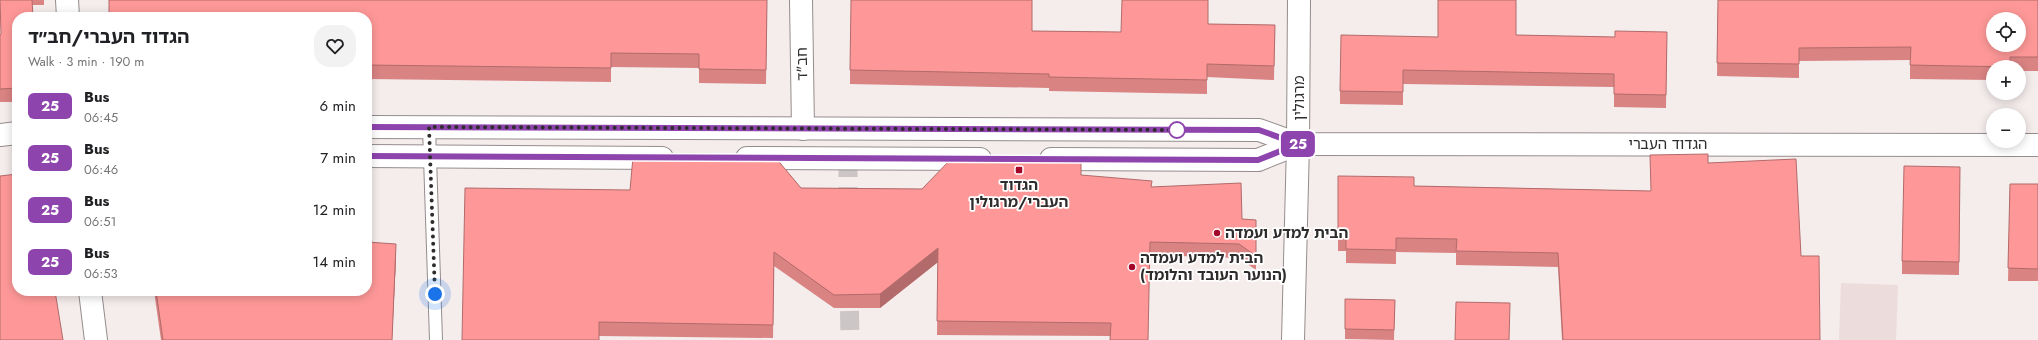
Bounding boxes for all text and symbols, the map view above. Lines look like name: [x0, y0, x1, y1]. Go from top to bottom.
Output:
map controls: [1986, 12, 2026, 148]
button: locate: [1986, 12, 2026, 52]
text: הגדוד העברי/חב״ד: [28, 23, 190, 50]
button: heart: [314, 25, 356, 67]
street label: חב"ד: [791, 47, 813, 81]
text: Walk · 3 min · 190 m: [28, 52, 144, 71]
button: +: [1986, 60, 2026, 100]
street label: מרגולין: [1288, 75, 1310, 121]
text: Bus: [84, 86, 109, 108]
text: 6 min: [319, 95, 356, 117]
text: 25: [41, 96, 59, 116]
text: 06:45: [84, 108, 118, 127]
button: −: [1986, 108, 2026, 148]
unlabelled marker: [1168, 121, 1186, 139]
line badge: 25: [1280, 131, 1316, 157]
street label: הגדוד העברי: [1628, 133, 1708, 155]
text: 25: [1289, 134, 1307, 154]
text: Bus: [84, 138, 109, 160]
text: 7 min: [320, 147, 356, 169]
text: 25: [41, 148, 59, 168]
text: 06:46: [84, 160, 118, 179]
marker: הגדוד העברי/מרגולין: [1014, 165, 1024, 175]
place label: הגדוד העברי/מרגולין: [970, 174, 1068, 213]
text: Bus: [84, 190, 109, 212]
text: 12 min: [313, 199, 356, 221]
text: 25: [41, 200, 59, 220]
text: 06:51: [84, 212, 116, 231]
place label: הבית למדע ועמדה: [1225, 222, 1348, 244]
marker: הבית למדע ועמדה: [1212, 228, 1222, 238]
text: Bus: [84, 242, 109, 264]
place label: הבית למדע ועמדה (הנוער העובד והלומד): [1140, 247, 1287, 286]
text: 14 min: [313, 251, 356, 273]
text: 25: [41, 252, 59, 272]
marker: הבית למדע ועמדה (הנוער העובד והלומד): [1127, 262, 1137, 272]
text: 06:53: [84, 264, 118, 283]
your location: [425, 284, 445, 304]

